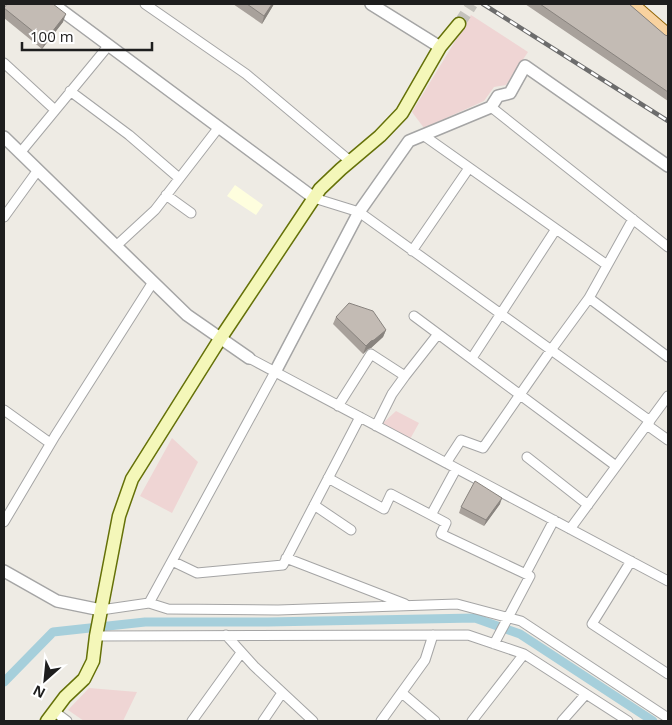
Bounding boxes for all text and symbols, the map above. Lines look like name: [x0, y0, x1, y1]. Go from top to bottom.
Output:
scale bar: [22, 20, 152, 52]
text: 100 m: [30, 26, 74, 46]
north arrow: [20, 655, 70, 705]
text: N: [29, 681, 48, 703]

